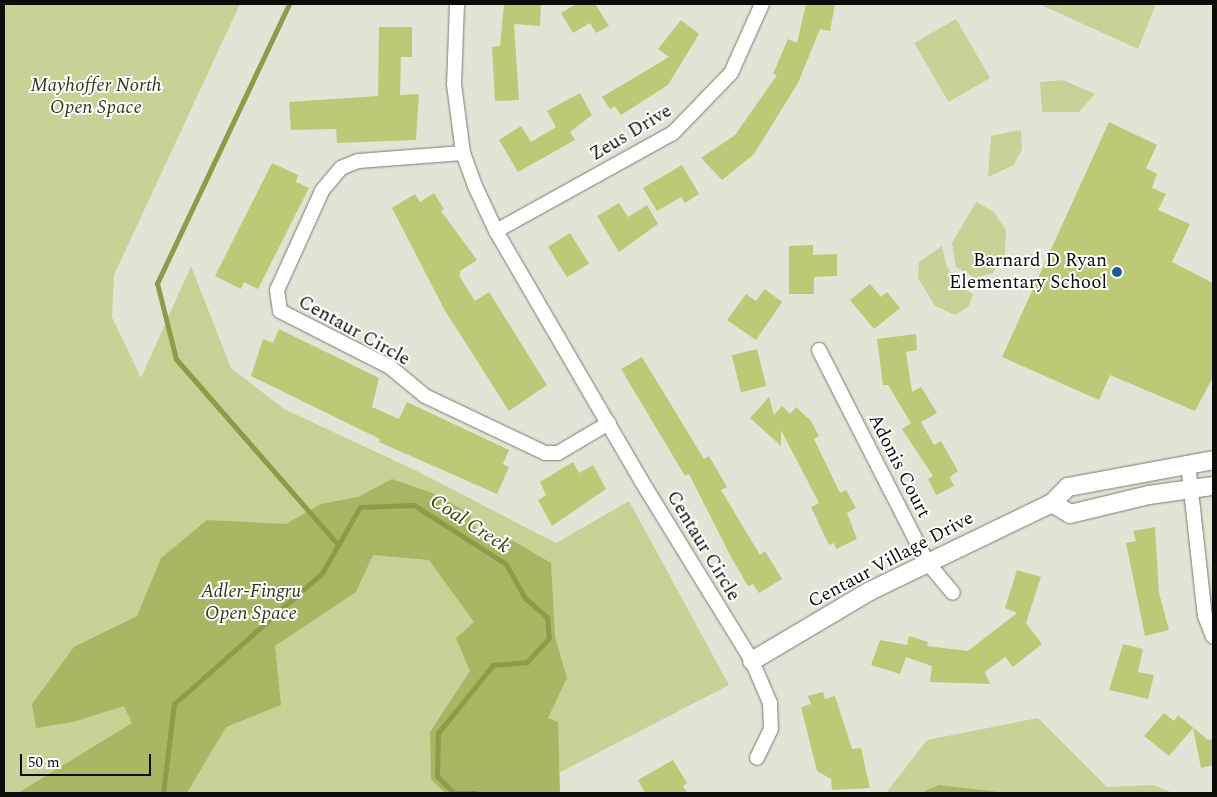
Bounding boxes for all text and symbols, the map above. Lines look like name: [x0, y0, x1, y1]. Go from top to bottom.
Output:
park label: Mayhoffer North Open Space: [30, 75, 162, 119]
street label: Zeus Drive: [586, 100, 676, 166]
place label: Barnard D Ryan Elementary School: [949, 250, 1107, 294]
marker: Barnard D Ryan Elementary School: [1111, 266, 1123, 278]
street label: Centaur Circle: [294, 291, 414, 371]
street label: Adonis Court: [863, 410, 935, 522]
street label: Centaur Circle: [661, 487, 745, 605]
water label: Coal Creek: [426, 489, 514, 559]
street label: Centaur Village Drive: [804, 507, 978, 613]
park label: Adler-Fingru Open Space: [201, 581, 301, 625]
scale bar: [22, 744, 154, 776]
text: 50 m: [28, 751, 60, 774]

